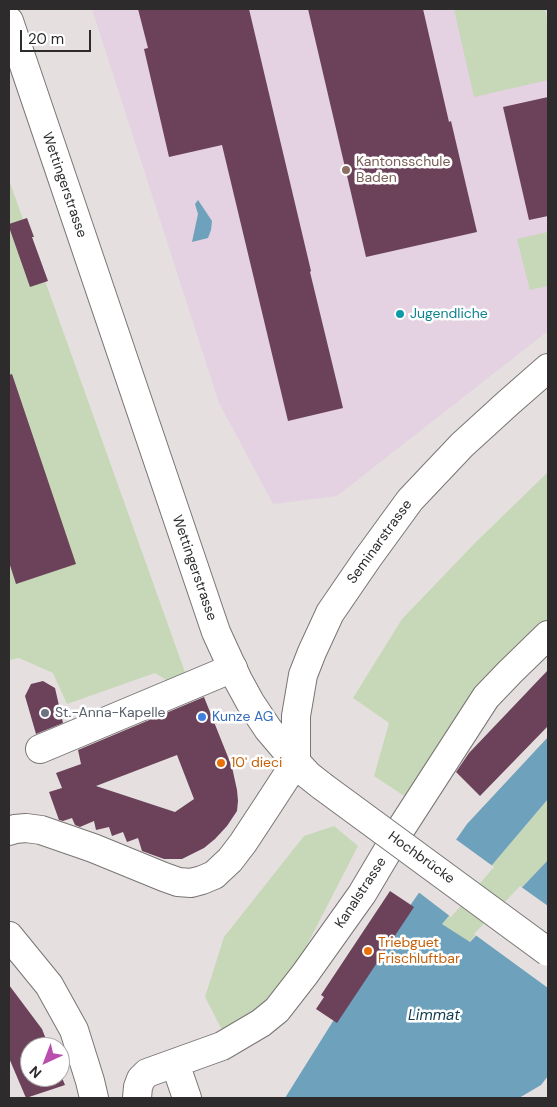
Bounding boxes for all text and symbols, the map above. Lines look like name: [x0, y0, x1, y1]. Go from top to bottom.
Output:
scale bar: [22, 20, 94, 52]
text: 20 m: [28, 29, 64, 49]
street label: Wettingerstrasse: [38, 130, 90, 240]
place label: Kantonsschule Baden: [356, 154, 450, 186]
marker: Kantonsschule Baden: [340, 164, 352, 176]
place label: Jugendliche: [410, 306, 488, 322]
marker: Jugendliche: [394, 308, 406, 320]
street label: Seminarstrasse: [344, 497, 416, 587]
street label: Wettingerstrasse: [168, 513, 220, 623]
place label: St.-Anna-Kapelle: [55, 705, 165, 721]
marker: St.-Anna-Kapelle: [39, 707, 51, 719]
place label: Kunze AG: [212, 709, 273, 725]
marker: Kunze AG: [196, 711, 208, 723]
place label: 10' dieci: [231, 755, 282, 771]
marker: 10' dieci: [215, 757, 227, 769]
street label: Hochbrücke: [384, 828, 458, 888]
street label: Kanalstrasse: [332, 854, 390, 932]
place label: Triebguet Frischluftbar: [378, 935, 460, 968]
marker: Triebguet Frischluftbar: [362, 945, 374, 957]
water label: Limmat: [408, 1007, 460, 1025]
north arrow: [20, 1037, 70, 1087]
text: N: [26, 1062, 45, 1082]

